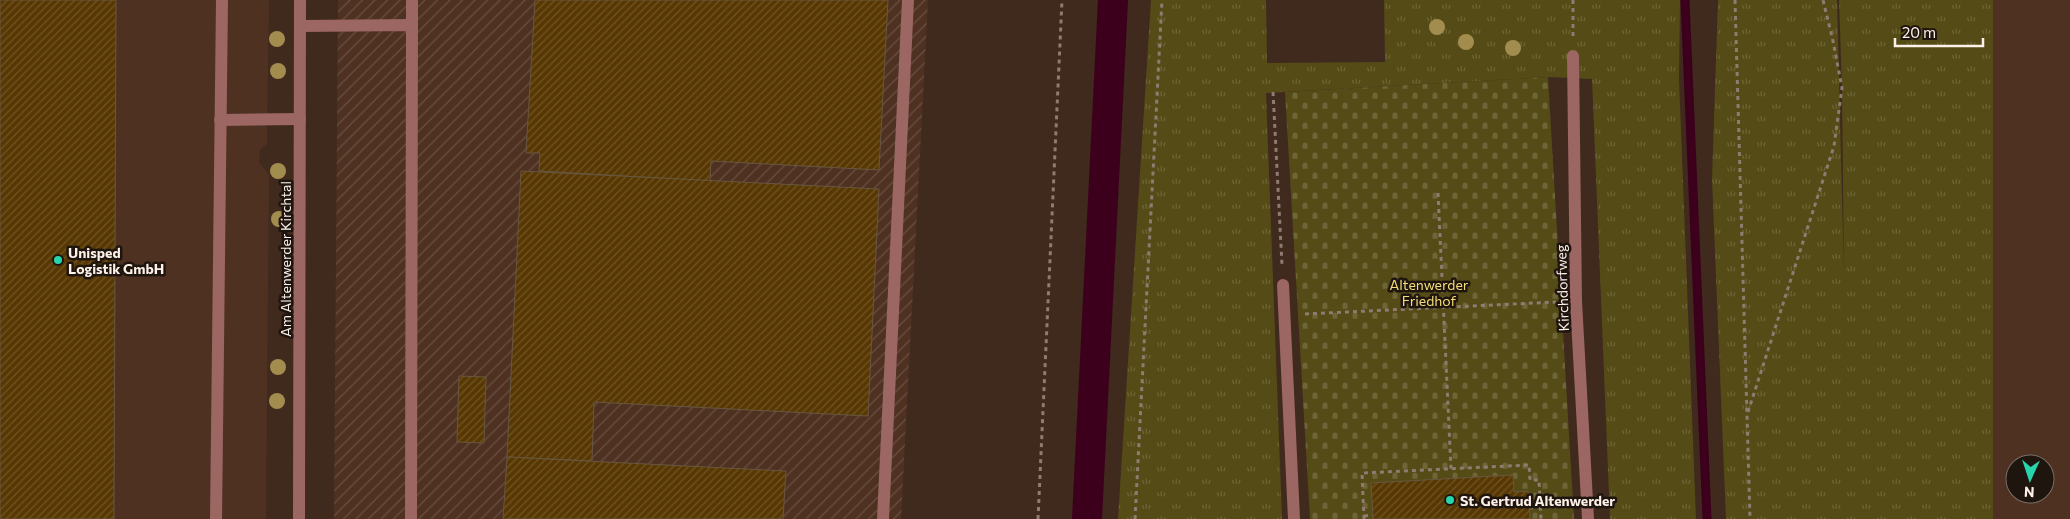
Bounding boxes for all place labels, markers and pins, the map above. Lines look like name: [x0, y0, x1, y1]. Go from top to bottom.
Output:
place label: Unisped Logistik GmbH: [68, 244, 164, 277]
marker: Unisped Logistik GmbH: [52, 254, 64, 266]
place label: St. Gertrud Altenwerder: [1460, 492, 1615, 509]
marker: St. Gertrud Altenwerder: [1444, 494, 1456, 506]

